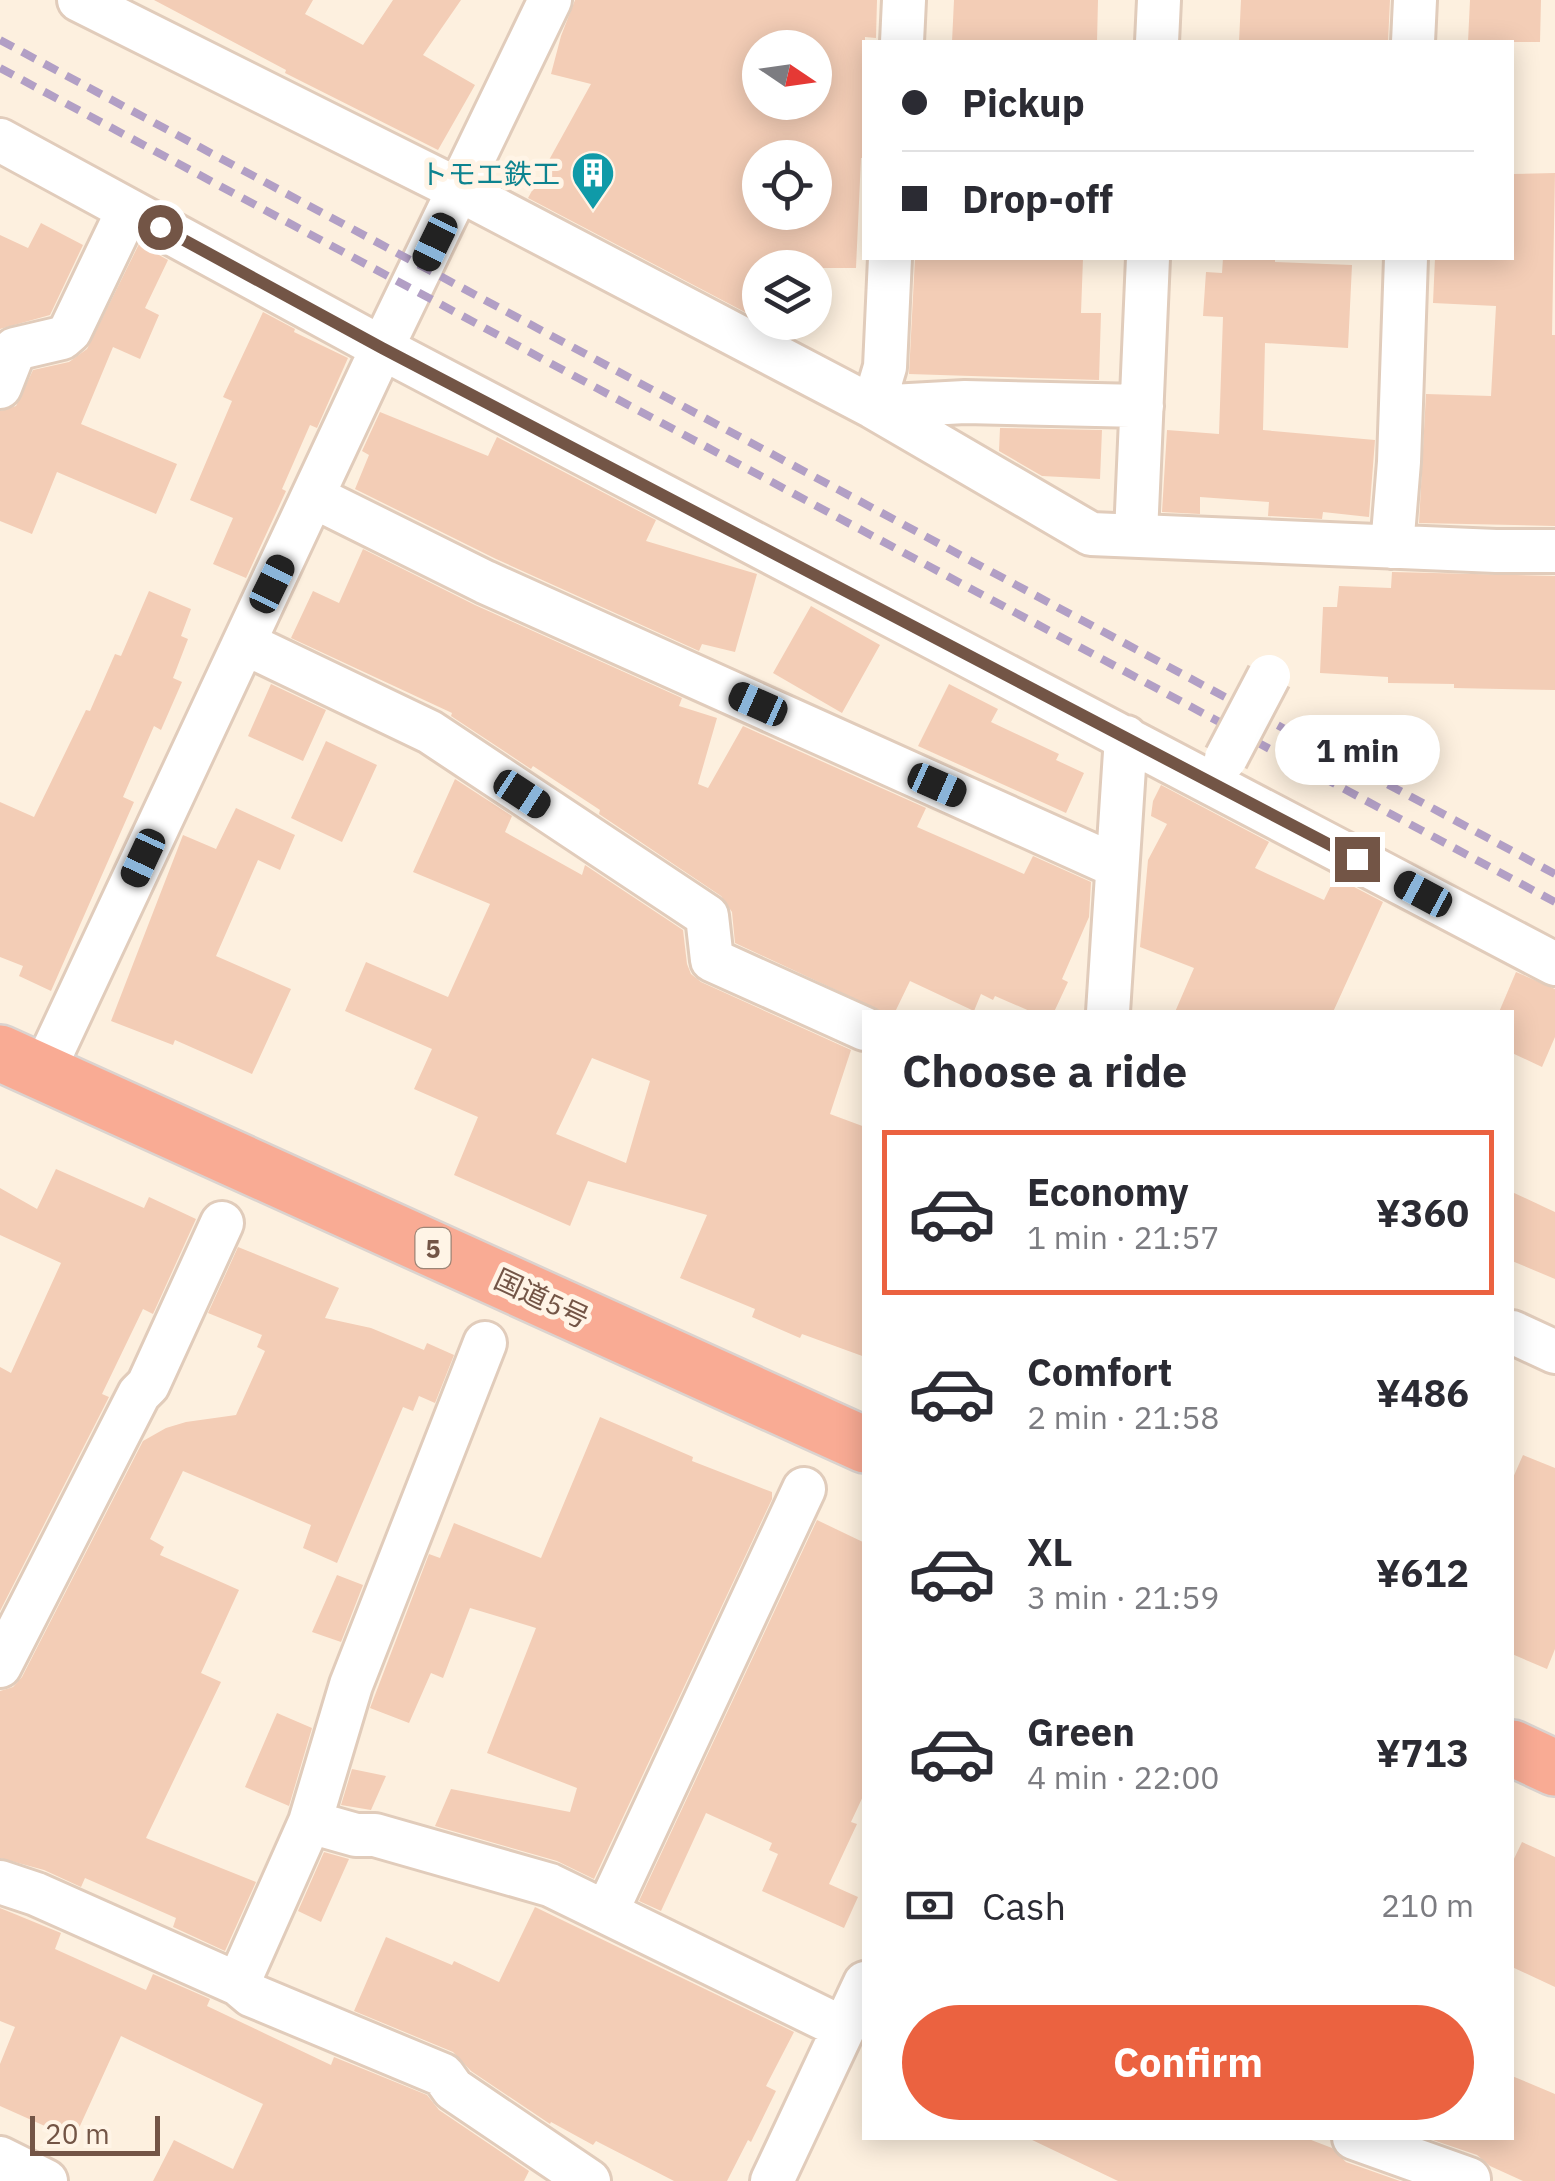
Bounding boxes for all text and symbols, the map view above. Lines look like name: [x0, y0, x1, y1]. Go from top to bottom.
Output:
north arrow: [742, 30, 832, 120]
map controls: [742, 30, 832, 340]
text: Pickup: [962, 78, 1085, 127]
button: locate: [742, 140, 832, 230]
building icon: トモエ鉄工: [570, 150, 616, 211]
place label: トモエ鉄工: [420, 155, 560, 192]
text: Drop-off: [962, 174, 1113, 223]
route start: [138, 205, 183, 250]
car: [408, 208, 462, 276]
button: layers: [742, 250, 832, 340]
car: [245, 550, 299, 618]
car: [724, 678, 792, 730]
callout: 1 min: [1274, 714, 1440, 784]
text: 1 min: [1316, 729, 1399, 771]
car: [903, 759, 971, 811]
car: [489, 765, 555, 823]
car: [117, 824, 169, 892]
route end: [1335, 837, 1380, 882]
car: [1389, 867, 1457, 921]
text: Choose a ride: [902, 1041, 1187, 1099]
text: Economy: [1027, 1167, 1189, 1216]
icon: car: [907, 1168, 997, 1258]
text: ¥360: [1376, 1188, 1469, 1237]
text: 1 min · 21:57: [1027, 1216, 1220, 1258]
road number: 5: [416, 1228, 450, 1268]
street label: 国道5号: [488, 1260, 596, 1336]
text: Comfort: [1027, 1347, 1172, 1396]
icon: car: [907, 1348, 997, 1438]
text: ¥486: [1376, 1368, 1469, 1417]
text: 2 min · 21:58: [1027, 1396, 1220, 1438]
text: XL: [1027, 1527, 1073, 1576]
icon: car: [907, 1528, 997, 1618]
text: ¥612: [1376, 1548, 1469, 1597]
text: 3 min · 21:59: [1027, 1576, 1220, 1618]
text: Green: [1027, 1707, 1135, 1756]
icon: car: [907, 1708, 997, 1798]
text: ¥713: [1376, 1728, 1469, 1777]
text: 4 min · 22:00: [1027, 1756, 1220, 1798]
icon: cash: [902, 1878, 957, 1933]
text: Cash: [982, 1881, 1066, 1930]
text: 210 m: [1381, 1884, 1474, 1926]
button: Confirm: [902, 2005, 1474, 2120]
scale bar: [30, 2111, 160, 2156]
text: 20 m: [45, 2115, 110, 2152]

